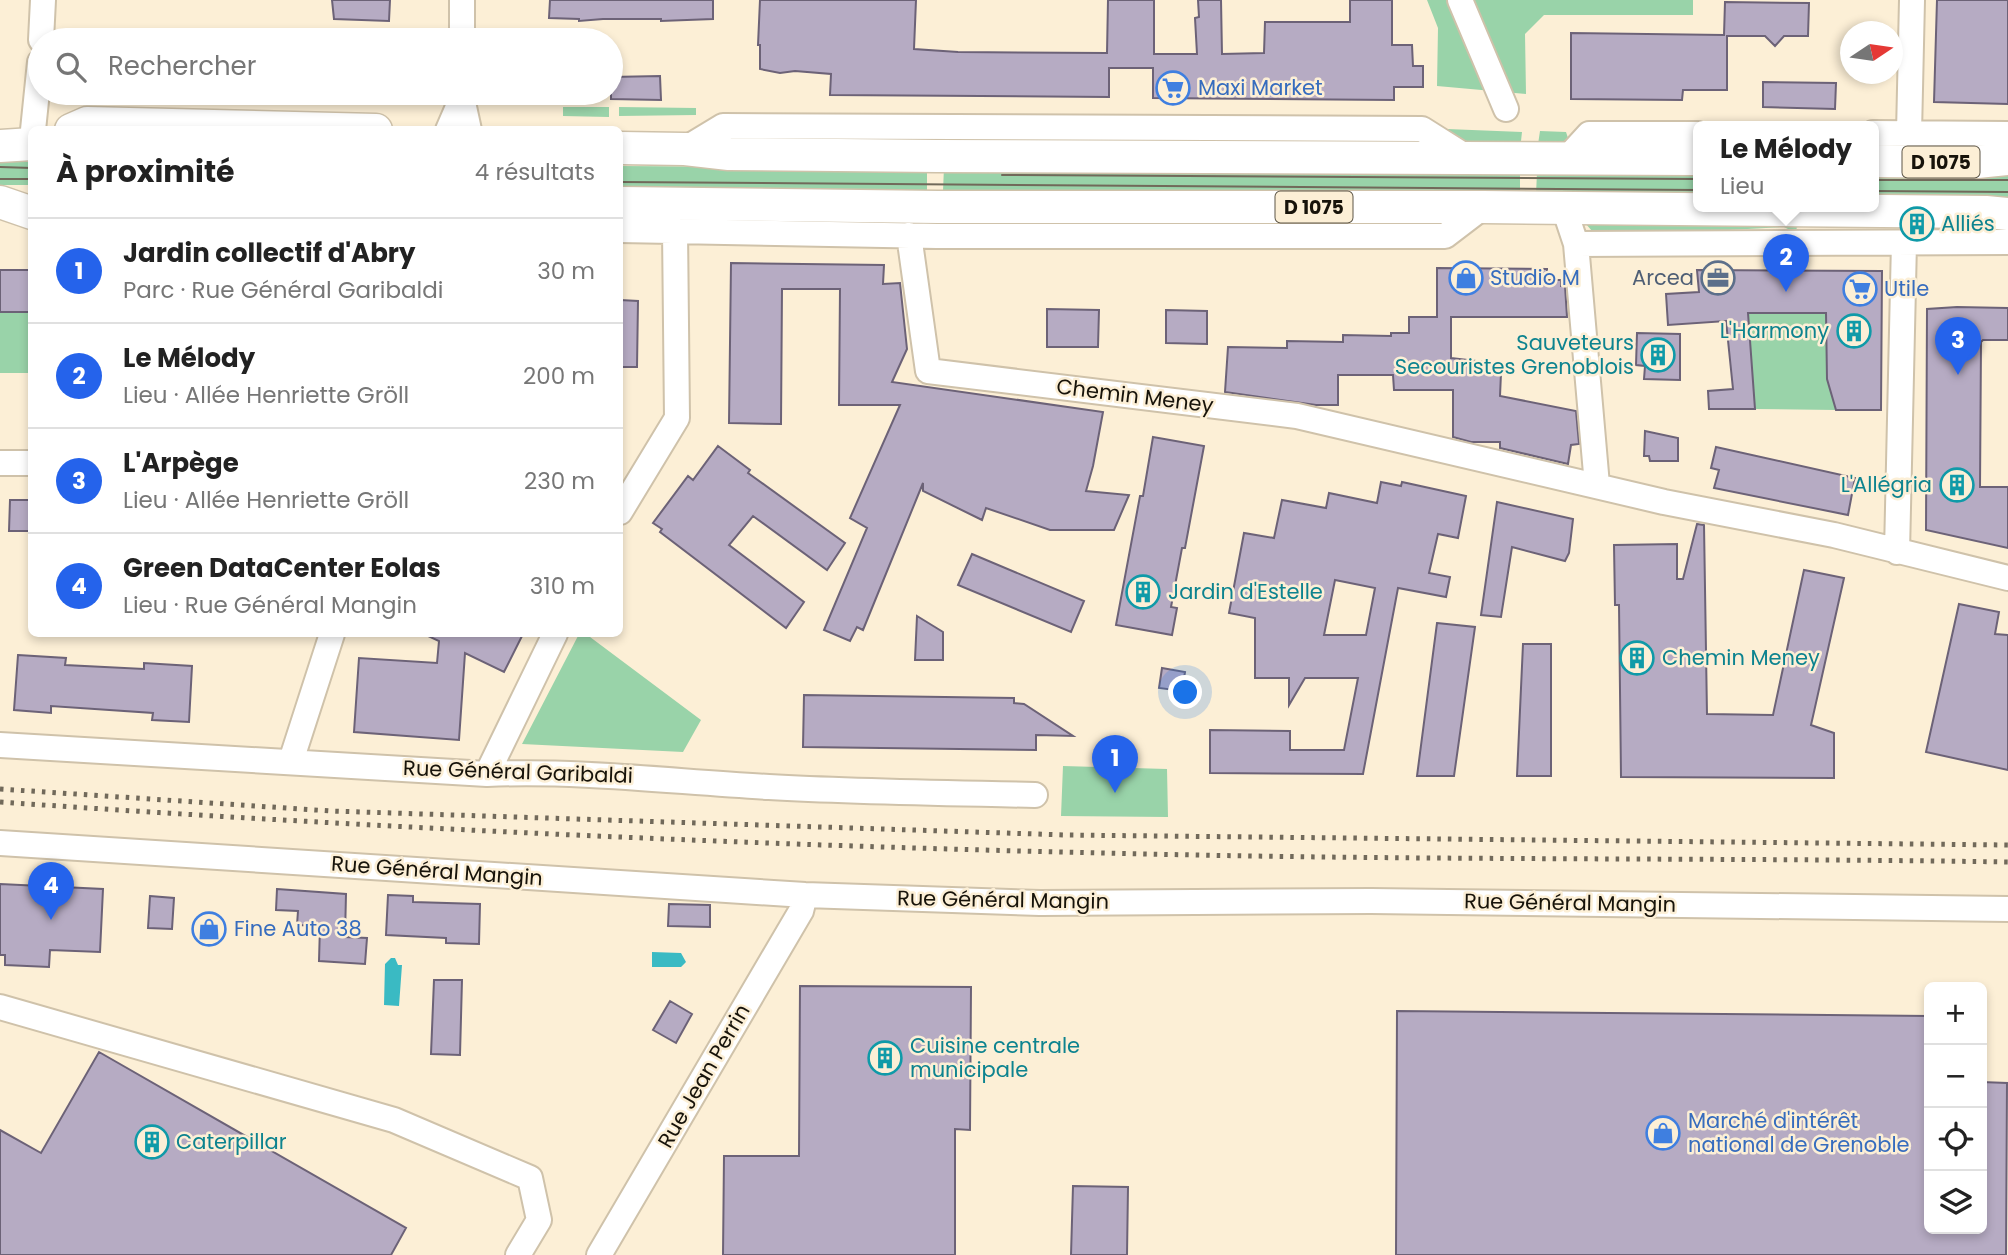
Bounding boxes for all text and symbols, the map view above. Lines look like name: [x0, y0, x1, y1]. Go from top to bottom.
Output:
north arrow: [1840, 21, 1903, 84]
search box: [28, 28, 623, 105]
icon: search: [52, 48, 90, 86]
text: Rechercher: [108, 48, 256, 84]
supermarket icon: Maxi Market: [1154, 69, 1192, 107]
place label: Maxi Market: [1198, 73, 1323, 102]
popup: [1693, 121, 1879, 212]
text: Le Mélody: [1720, 131, 1852, 167]
road number: D 1075: [1902, 146, 1980, 178]
text: À proximité: [56, 150, 235, 193]
text: 4 résultats: [475, 156, 595, 188]
text: Lieu: [1720, 170, 1765, 202]
road number: D 1075: [1276, 192, 1352, 223]
building icon: Alliés: [1898, 205, 1936, 243]
place label: Alliés: [1941, 209, 1995, 238]
pin: 2: [1763, 234, 1809, 292]
text: Jardin collectif d'Abry: [123, 235, 415, 271]
text: 1: [75, 255, 83, 287]
text: 30 m: [537, 255, 595, 287]
shop icon: Studio M: [1447, 259, 1485, 297]
office icon: Arcea: [1699, 259, 1737, 297]
place label: Studio M: [1490, 263, 1580, 292]
place label: Arcea: [1632, 263, 1694, 292]
supermarket icon: Utile: [1841, 270, 1879, 308]
text: Parc · Rue Général Garibaldi: [123, 274, 443, 306]
place label: Utile: [1884, 274, 1929, 303]
building icon: L'Harmony: [1835, 312, 1873, 350]
place label: L'Harmony: [1720, 316, 1829, 345]
pin: 3: [1935, 317, 1981, 375]
place label: Sauveteurs Secouristes Grenoblois: [1395, 328, 1634, 381]
building icon: Sauveteurs Secouristes Grenoblois: [1639, 336, 1677, 374]
text: Le Mélody: [123, 340, 255, 376]
text: 2: [72, 360, 86, 392]
text: 200 m: [523, 360, 595, 392]
street label: Chemin Meney: [1055, 371, 1215, 420]
text: Lieu · Allée Henriette Gröll: [123, 379, 409, 411]
text: L'Arpège: [123, 445, 239, 481]
text: 3: [72, 465, 86, 497]
text: 230 m: [524, 465, 595, 497]
building icon: L'Allégria: [1938, 466, 1976, 504]
place label: L'Allégria: [1841, 470, 1932, 499]
text: Lieu · Allée Henriette Gröll: [123, 484, 409, 516]
text: Green DataCenter Eolas: [123, 550, 441, 586]
text: 4: [71, 570, 87, 602]
text: 310 m: [530, 570, 595, 602]
building icon: Jardin d'Estelle: [1124, 573, 1162, 611]
place label: Jardin d'Estelle: [1168, 577, 1323, 606]
text: Lieu · Rue Général Mangin: [123, 589, 417, 621]
building icon: Chemin Meney: [1618, 639, 1656, 677]
place label: Chemin Meney: [1662, 643, 1820, 672]
your location: [1168, 675, 1202, 709]
pin: 1: [1092, 735, 1138, 793]
street label: Rue Général Garibaldi: [403, 753, 633, 790]
street label: Rue Général Mangin: [330, 849, 544, 892]
pin: 4: [28, 862, 74, 920]
street label: Rue Général Mangin: [897, 883, 1109, 916]
street label: Rue Général Mangin: [1464, 886, 1676, 919]
shop icon: Fine Auto 38: [190, 910, 228, 948]
place label: Fine Auto 38: [234, 914, 362, 943]
map controls: [1924, 982, 1987, 1234]
button: +: [1924, 982, 1987, 1045]
street label: Rue Jean Perrin: [651, 998, 757, 1153]
place label: Cuisine centrale municipale: [910, 1031, 1080, 1084]
building icon: Cuisine centrale municipale: [866, 1039, 904, 1077]
button: −: [1924, 1045, 1987, 1108]
place label: Marché d'intérêt national de Grenoble: [1688, 1106, 1910, 1159]
button: locate: [1924, 1108, 1987, 1171]
shop icon: Marché d'intérêt national de Grenoble: [1644, 1114, 1682, 1152]
building icon: Caterpillar: [133, 1123, 171, 1161]
place label: Caterpillar: [176, 1127, 287, 1156]
button: layers: [1924, 1171, 1987, 1234]

